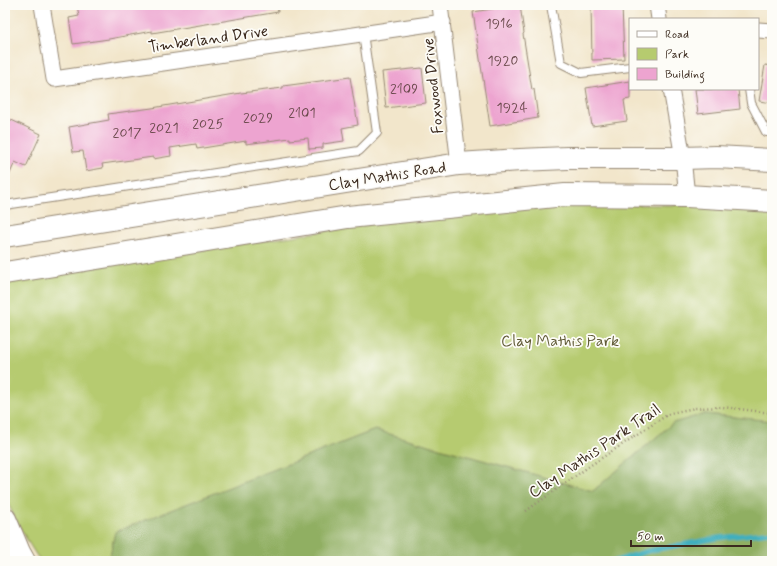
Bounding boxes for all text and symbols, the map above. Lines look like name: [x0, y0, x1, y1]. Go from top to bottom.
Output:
house number: 1916: [485, 15, 513, 33]
legend: [629, 18, 759, 90]
street label: Timberland Drive: [147, 21, 270, 58]
text: Road: [665, 27, 689, 43]
street label: Foxwood Drive: [418, 37, 449, 135]
text: Park: [665, 47, 689, 63]
house number: 1920: [488, 52, 519, 70]
text: Building: [665, 67, 705, 84]
house number: 2109: [390, 80, 418, 98]
house number: 1924: [496, 99, 528, 117]
house number: 2101: [288, 104, 316, 122]
house number: 2029: [243, 109, 273, 127]
house number: 2025: [192, 115, 224, 133]
house number: 2021: [149, 119, 179, 137]
house number: 2017: [113, 124, 142, 142]
street label: Clay Mathis Road: [327, 157, 448, 196]
park label: Clay Mathis Park: [501, 331, 619, 352]
street label: Clay Mathis Park Trail: [525, 399, 665, 503]
scale bar: [631, 522, 751, 548]
text: 50 m: [637, 529, 664, 545]

